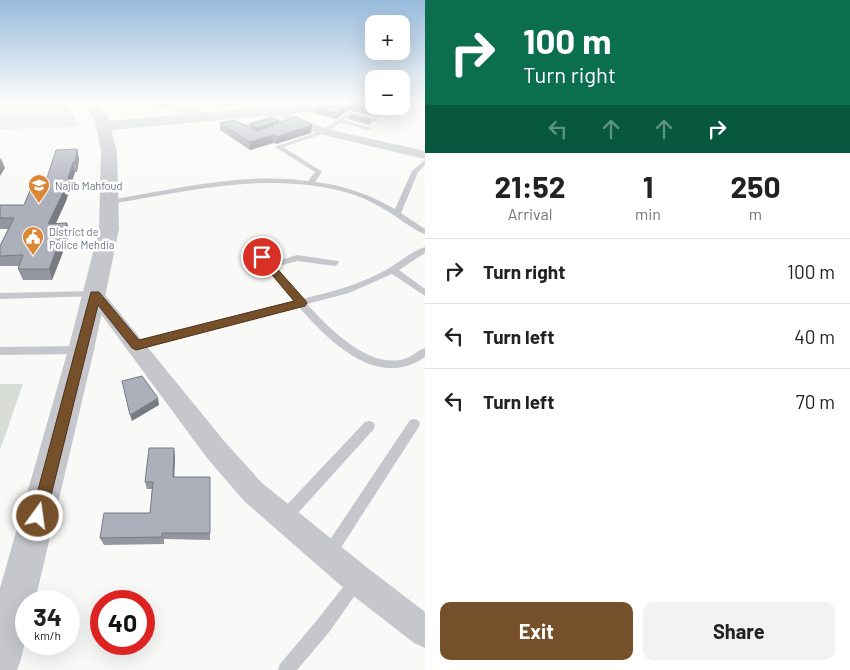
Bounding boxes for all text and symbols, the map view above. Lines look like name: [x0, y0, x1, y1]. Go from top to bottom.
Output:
map controls: [365, 15, 410, 115]
button: +: [365, 15, 410, 60]
text: 100 m: [523, 19, 612, 61]
icon: right: [440, 20, 505, 85]
text: Turn right: [523, 61, 616, 87]
button: −: [365, 70, 410, 115]
icon: left: [544, 115, 572, 143]
icon: ahead: [597, 115, 625, 143]
icon: ahead: [650, 115, 678, 143]
icon: right: [703, 115, 731, 143]
text: 21:52: [494, 168, 566, 204]
text: 1: [643, 168, 653, 204]
text: 250: [730, 168, 781, 204]
school or university icon: Najib Mahfoud: [27, 173, 51, 204]
place label: Najib Mahfoud: [55, 179, 122, 192]
text: Arrival: [508, 204, 552, 223]
text: min: [635, 204, 661, 223]
text: m: [749, 204, 762, 223]
public building icon: District de Police Mehdia: [21, 225, 45, 256]
place label: District de Police Mehdia: [49, 225, 114, 251]
pin: [241, 236, 283, 278]
icon: arrive: [248, 243, 276, 271]
icon: right: [440, 257, 468, 285]
text: Turn right: [483, 260, 565, 283]
text: 100 m: [787, 260, 835, 283]
icon: left: [440, 322, 468, 350]
text: Turn left: [483, 325, 554, 348]
text: 40 m: [794, 325, 835, 348]
icon: left: [440, 387, 468, 415]
text: Turn left: [483, 390, 554, 413]
text: 70 m: [796, 390, 835, 413]
position arrow: [11, 489, 63, 541]
speed limit sign: 40: [90, 590, 155, 655]
text: 34: [33, 601, 62, 631]
button: Exit: [440, 602, 633, 660]
button: Share: [643, 602, 835, 660]
text: km/h: [34, 628, 61, 642]

